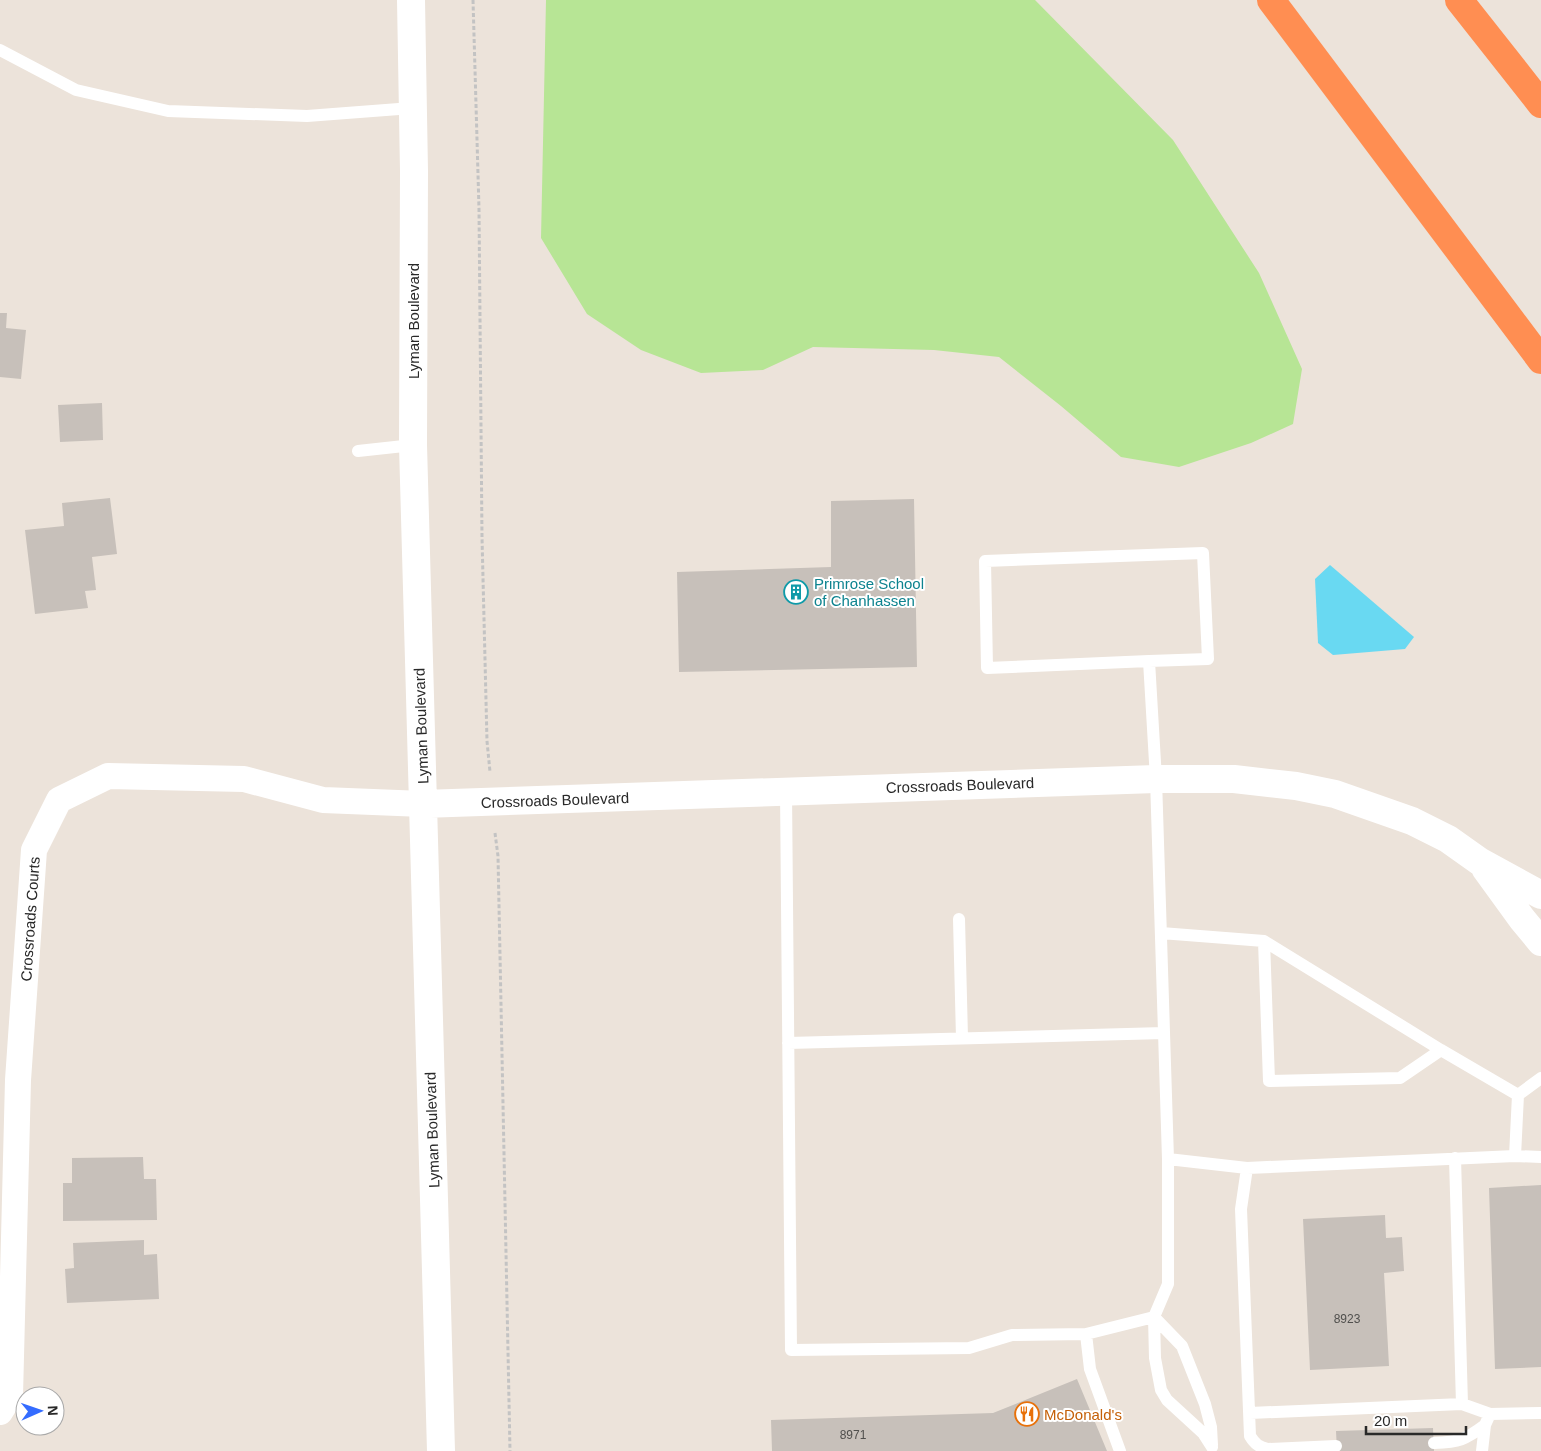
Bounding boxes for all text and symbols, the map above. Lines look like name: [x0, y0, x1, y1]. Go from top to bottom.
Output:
street label: Lyman Boulevard: [405, 263, 422, 379]
place label: Primrose School of Chanhassen: [814, 575, 924, 609]
building icon: Primrose School of Chanhassen: [783, 579, 809, 605]
street label: Lyman Boulevard: [410, 668, 432, 784]
street label: Crossroads Boulevard: [886, 774, 1034, 796]
street label: Crossroads Boulevard: [481, 789, 629, 811]
street label: Crossroads Courts: [17, 856, 43, 982]
street label: Lyman Boulevard: [421, 1072, 443, 1188]
house number: 8923: [1334, 1312, 1361, 1326]
north arrow: [15, 1386, 65, 1436]
restaurant icon: McDonald's: [1014, 1401, 1040, 1427]
scale bar: [1366, 1404, 1466, 1436]
text: N: [45, 1405, 61, 1416]
place label: McDonald's: [1044, 1406, 1122, 1423]
text: 20 m: [1374, 1412, 1407, 1429]
house number: 8971: [840, 1428, 867, 1442]

